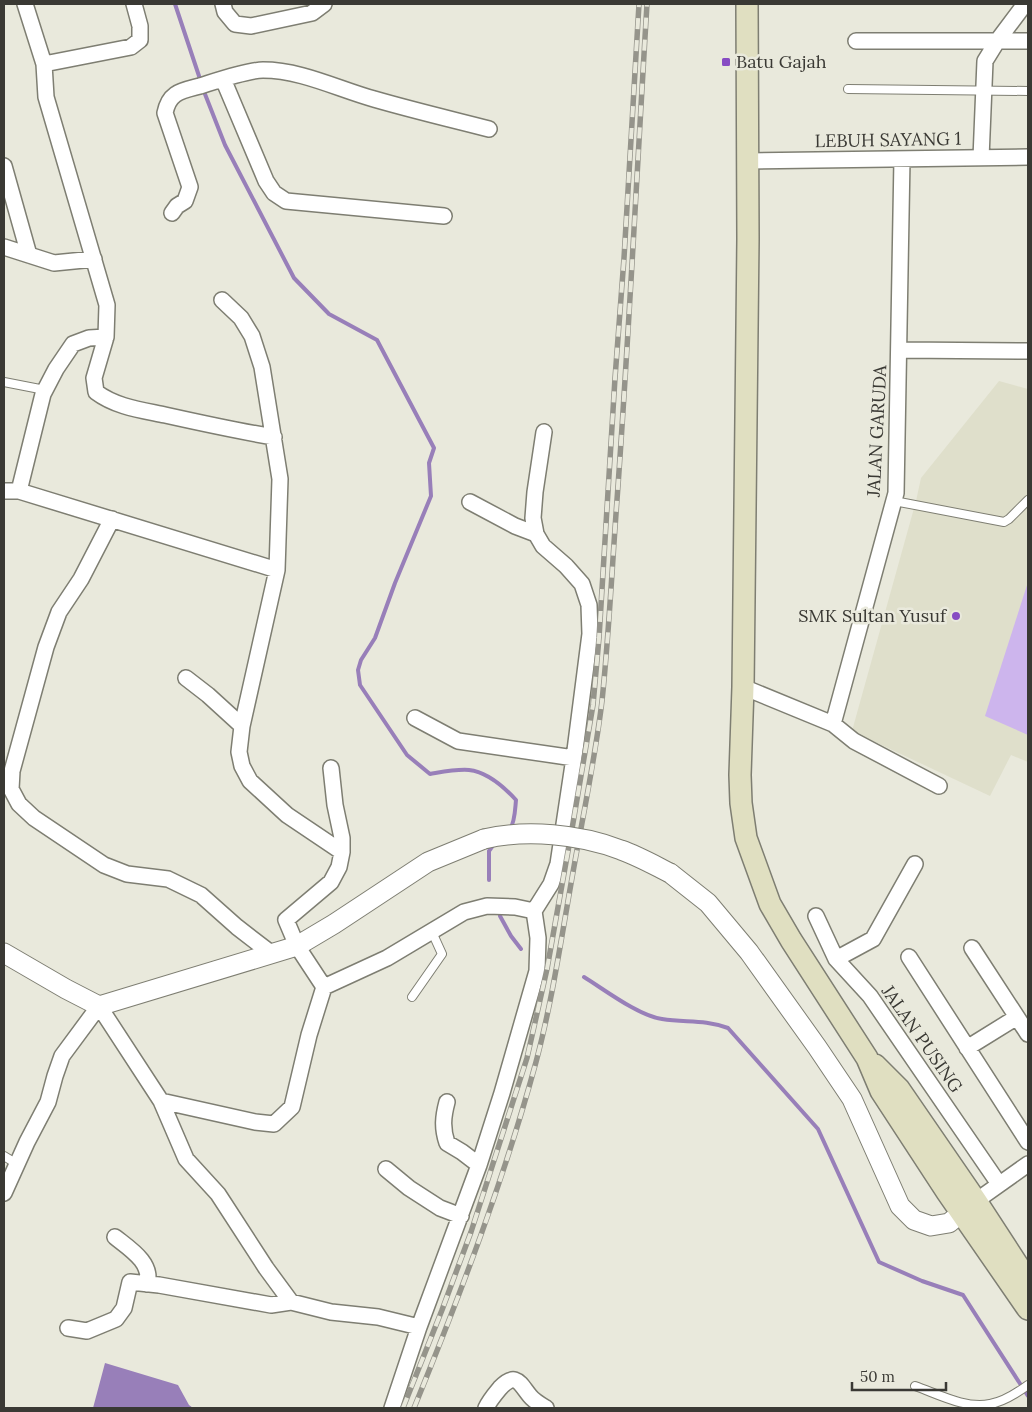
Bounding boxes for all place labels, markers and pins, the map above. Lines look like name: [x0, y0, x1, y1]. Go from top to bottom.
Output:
place label: Batu Gajah: [736, 50, 827, 73]
marker: Batu Gajah: [720, 56, 732, 68]
place label: SMK Sultan Yusuf: [798, 604, 948, 627]
marker: SMK Sultan Yusuf: [950, 610, 962, 622]

